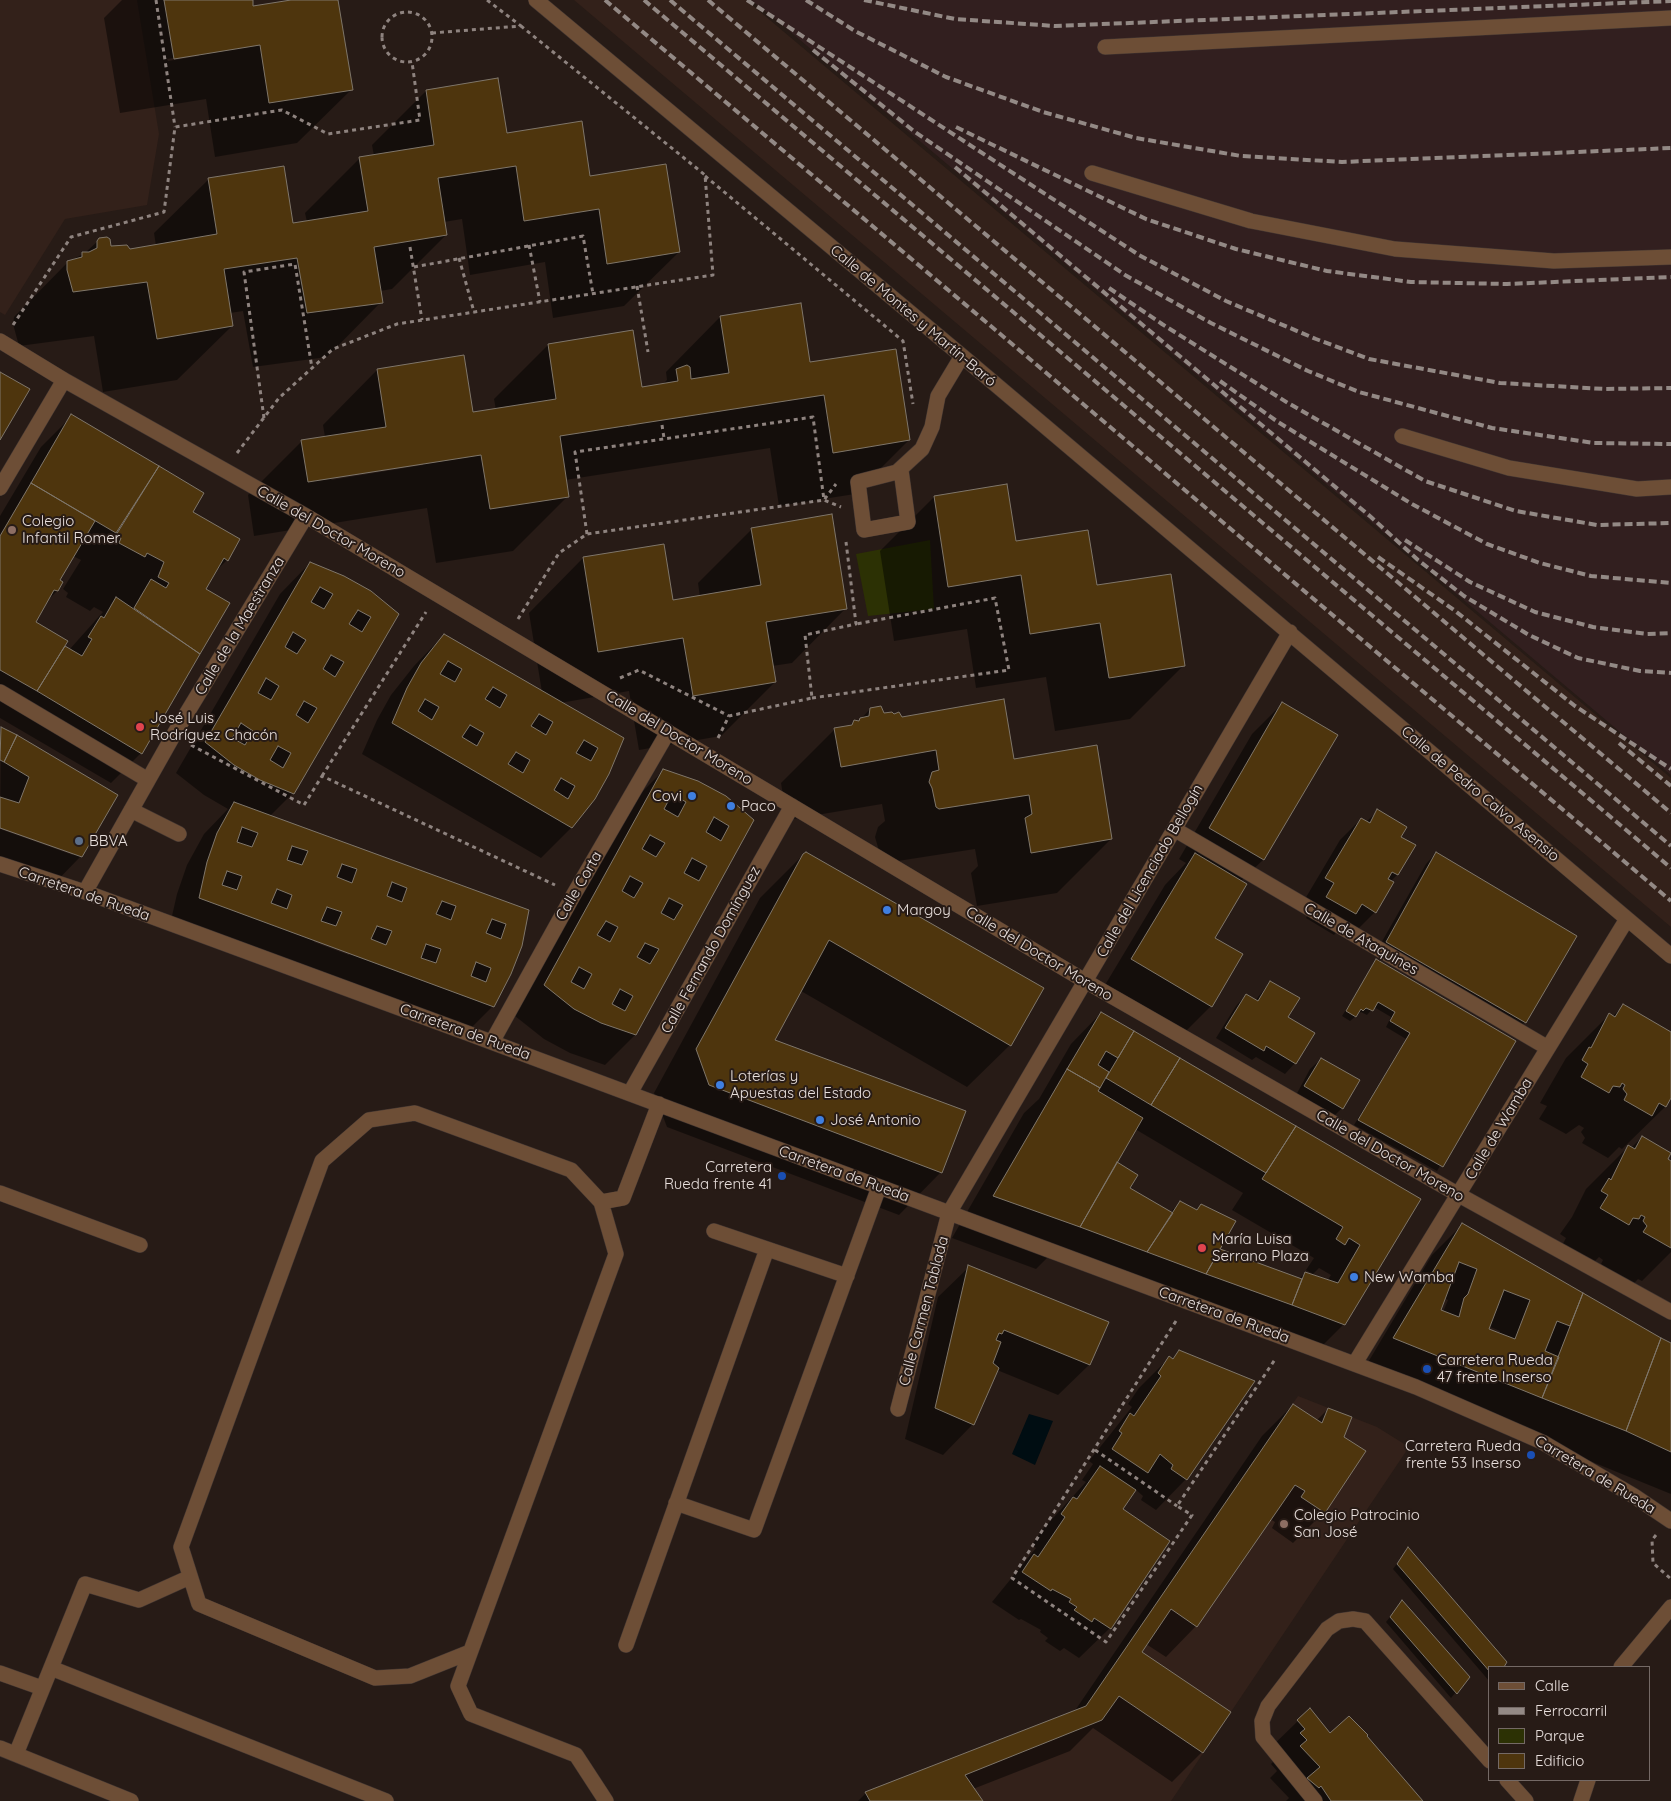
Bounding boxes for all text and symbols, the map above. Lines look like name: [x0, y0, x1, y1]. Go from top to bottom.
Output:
street label: Calle de Montes y Martín-Baró: [826, 241, 1000, 391]
street label: Calle del Doctor Moreno: [254, 482, 408, 582]
place label: Colegio Infantil Romer: [22, 512, 120, 547]
marker: Colegio Infantil Romer: [6, 524, 18, 536]
street label: Calle de la Maestranza: [192, 554, 288, 698]
street label: Calle del Doctor Moreno: [602, 687, 756, 789]
place label: José Luis Rodríguez Chacón: [150, 709, 278, 744]
marker: José Luis Rodríguez Chacón: [134, 721, 146, 733]
street label: Calle de Pedro Calvo Asensio: [1397, 723, 1563, 865]
street label: Calle del Licenciado Bellogín: [1093, 781, 1207, 961]
place label: Covi: [652, 787, 682, 805]
marker: Covi: [686, 790, 698, 802]
place label: Paco: [741, 797, 776, 815]
marker: Paco: [725, 800, 737, 812]
place label: BBVA: [89, 832, 128, 850]
marker: BBVA: [73, 835, 85, 847]
street label: Calle Corta: [552, 848, 606, 924]
street label: Carretera de Rueda: [16, 863, 152, 925]
street label: Calle Fernando Domínguez: [657, 863, 765, 1037]
street label: Calle de Ataquines: [1301, 899, 1421, 979]
place label: Margoy: [897, 901, 951, 919]
street label: Calle del Doctor Moreno: [962, 903, 1116, 1005]
marker: Margoy: [881, 904, 893, 916]
street label: Carretera de Rueda: [397, 1000, 533, 1064]
place label: Loterías y Apuestas del Estado: [730, 1067, 871, 1102]
street label: Calle de Wamba: [1462, 1075, 1536, 1183]
marker: Loterías y Apuestas del Estado: [714, 1079, 726, 1091]
street label: Calle del Doctor Moreno: [1313, 1106, 1467, 1206]
place label: José Antonio: [830, 1111, 921, 1129]
marker: José Antonio: [814, 1114, 826, 1126]
street label: Carretera de Rueda: [776, 1142, 912, 1206]
place label: Carretera Rueda frente 41: [664, 1158, 772, 1193]
marker: Carretera Rueda frente 41: [776, 1170, 788, 1182]
place label: María Luisa Serrano Plaza: [1212, 1230, 1309, 1265]
street label: Calle Carmen Tablada: [895, 1234, 953, 1388]
marker: María Luisa Serrano Plaza: [1196, 1242, 1208, 1254]
place label: New Wamba: [1364, 1268, 1454, 1286]
marker: New Wamba: [1348, 1271, 1360, 1283]
street label: Carretera de Rueda: [1156, 1283, 1292, 1347]
place label: Carretera Rueda 47 frente Inserso: [1437, 1351, 1553, 1386]
marker: Carretera Rueda 47 frente Inserso: [1421, 1363, 1433, 1375]
street label: Carretera de Rueda: [1531, 1432, 1659, 1518]
place label: Carretera Rueda frente 53 Inserso: [1405, 1437, 1521, 1472]
marker: Carretera Rueda frente 53 Inserso: [1525, 1449, 1537, 1461]
place label: Colegio Patrocinio San José: [1294, 1506, 1420, 1541]
marker: Colegio Patrocinio San José: [1278, 1518, 1290, 1530]
legend: [1488, 1666, 1651, 1781]
text: Calle: [1535, 1676, 1569, 1695]
text: Ferrocarril: [1535, 1701, 1607, 1720]
text: Parque: [1535, 1726, 1585, 1745]
text: Edificio: [1535, 1751, 1584, 1770]

